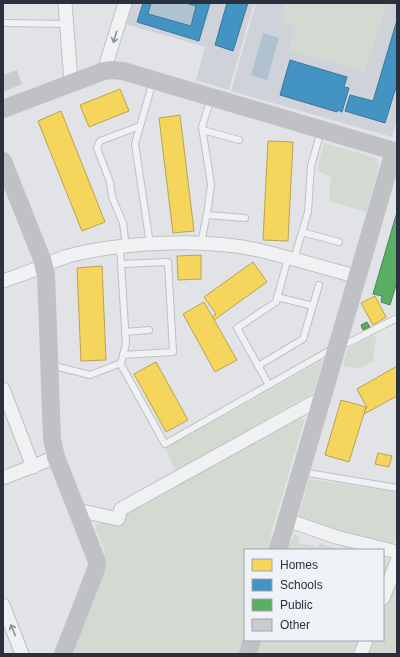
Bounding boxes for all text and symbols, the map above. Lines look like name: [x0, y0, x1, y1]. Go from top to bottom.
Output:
one-way arrow: [110, 30, 118, 42]
legend: [244, 549, 384, 641]
text: Homes: [280, 558, 318, 572]
text: Schools: [280, 578, 323, 592]
text: Public: [280, 598, 313, 612]
text: Other: [280, 618, 310, 632]
one-way arrow: [8, 624, 16, 636]

